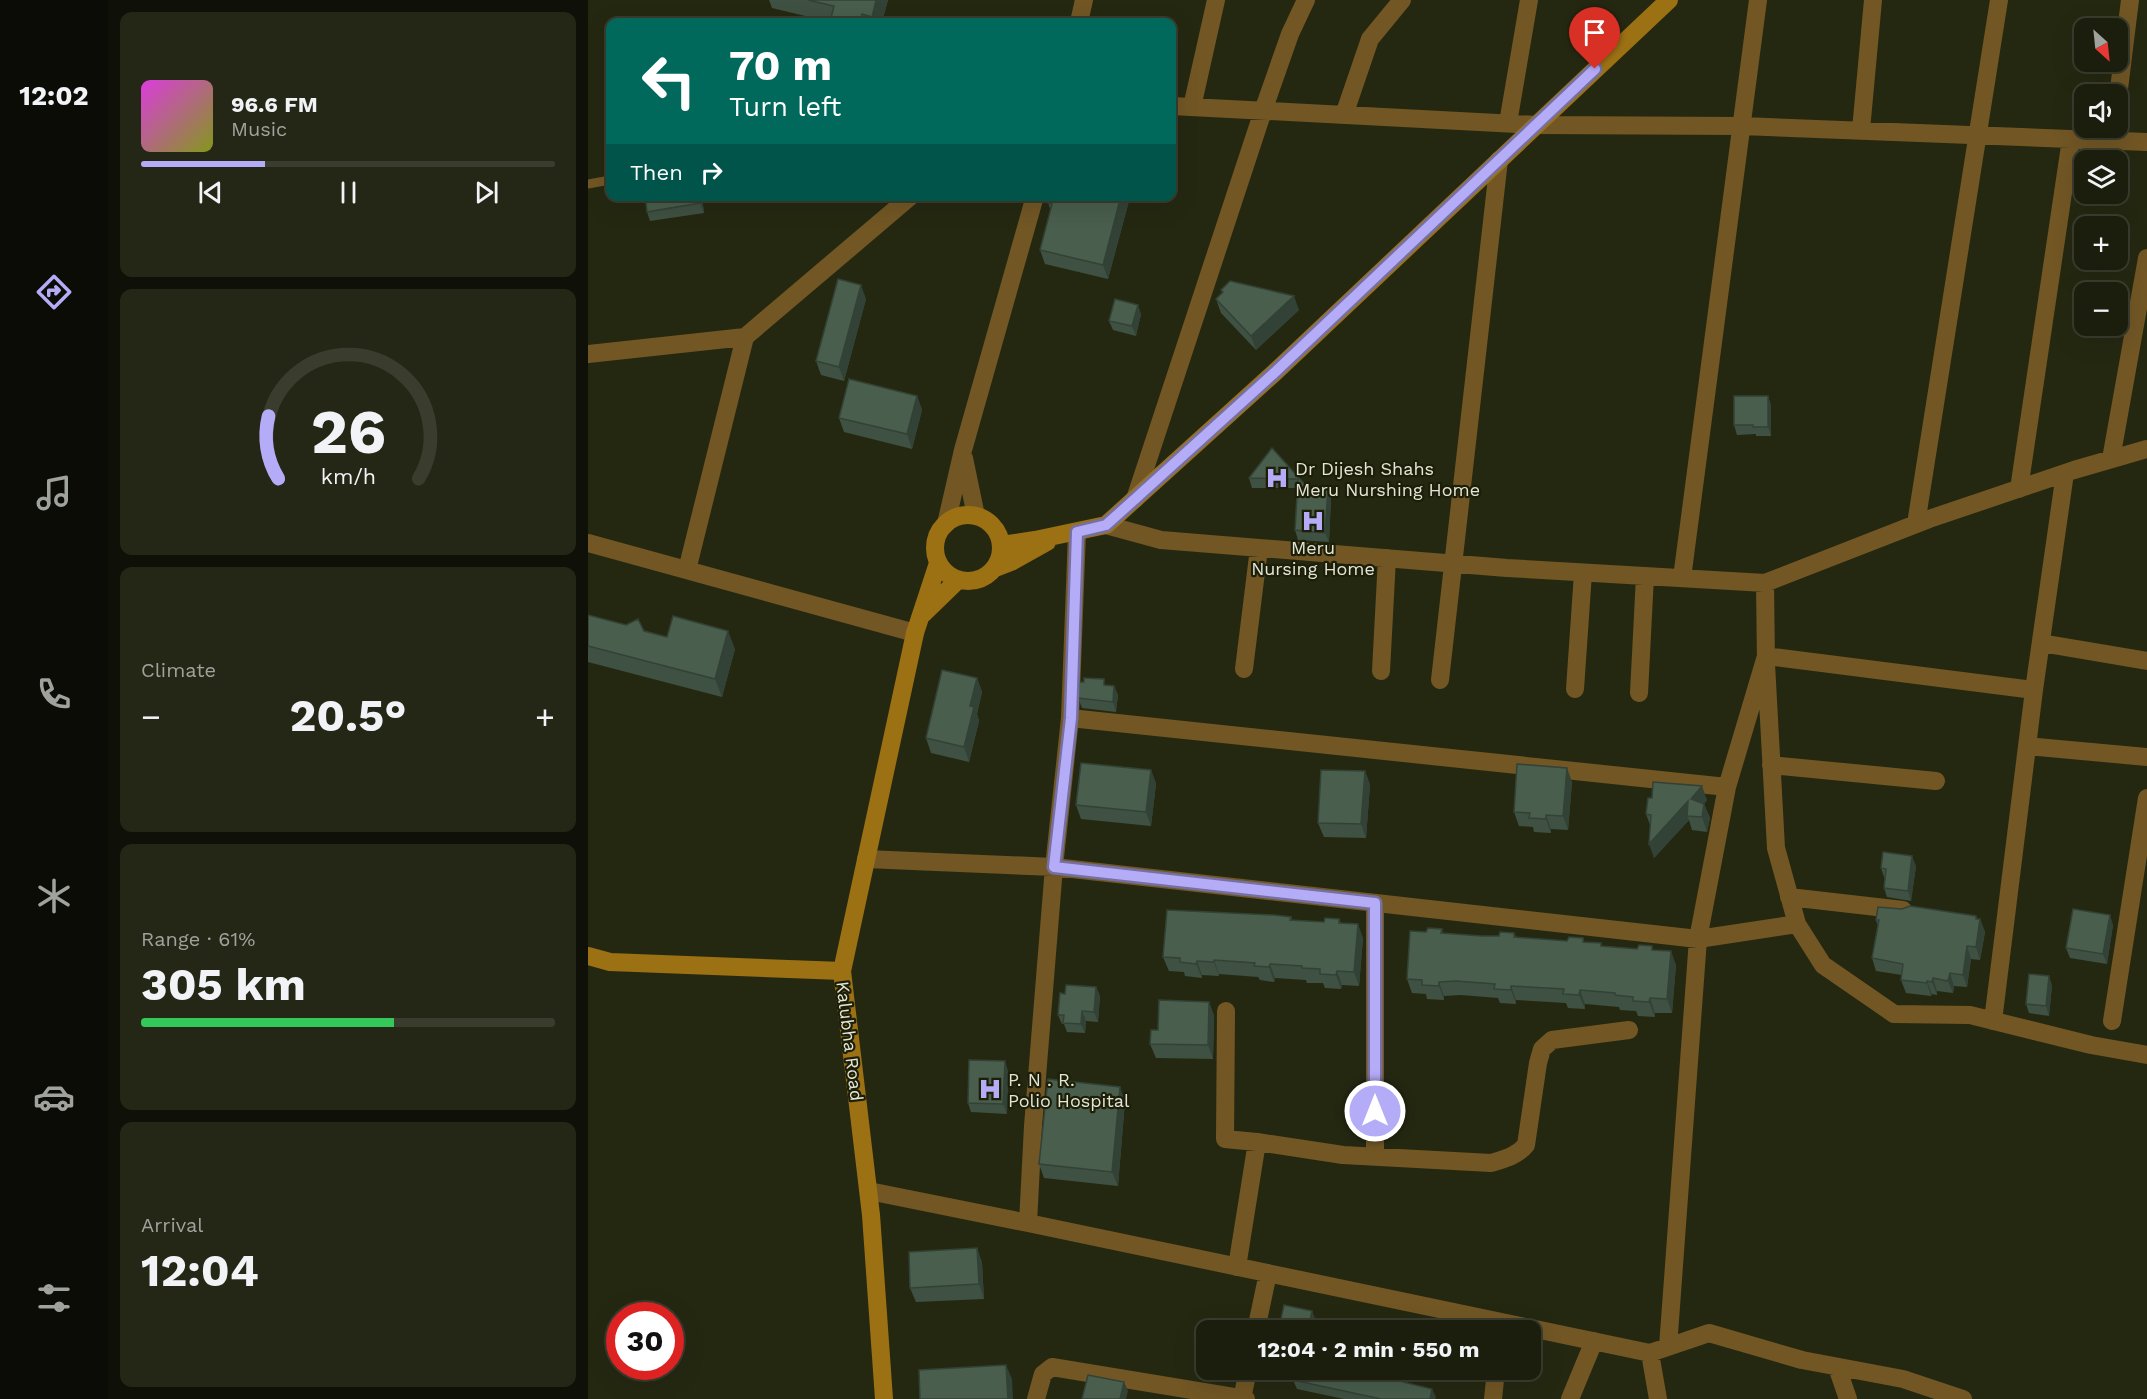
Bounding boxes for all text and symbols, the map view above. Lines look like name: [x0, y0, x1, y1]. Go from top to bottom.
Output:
pin: [1569, 7, 1620, 69]
icon: arrive: [1578, 16, 1611, 49]
north arrow: [2074, 18, 2128, 72]
map controls: [2074, 18, 2128, 336]
text: 70 m: [729, 41, 832, 90]
icon: left: [630, 42, 708, 120]
text: 12:02: [19, 80, 89, 112]
button: sound: [2074, 84, 2128, 138]
text: Turn left: [729, 91, 841, 123]
text: 96.6 FM: [231, 92, 318, 117]
text: Music: [231, 117, 287, 141]
button: layers: [2074, 150, 2128, 204]
icon: right: [695, 156, 728, 189]
text: Then: [630, 160, 683, 185]
icon: previous: [194, 176, 227, 209]
icon: pause: [332, 176, 365, 209]
icon: next: [470, 176, 503, 209]
button: +: [2074, 216, 2128, 270]
icon: directions: [33, 271, 75, 313]
button: −: [2074, 282, 2128, 336]
text: 26: [310, 395, 386, 468]
place label: Dr Dijesh Shahs Meru Nurshing Home: [1295, 458, 1480, 500]
text: km/h: [320, 465, 376, 490]
hospital icon: Dr Dijesh Shahs Meru Nurshing Home: [1264, 465, 1290, 491]
icon: music: [33, 472, 75, 514]
hospital icon: Meru Nursing Home: [1300, 508, 1326, 534]
place label: Meru Nursing Home: [1251, 537, 1375, 579]
text: Climate: [141, 658, 216, 682]
icon: phone: [33, 673, 75, 715]
text: 20.5°: [290, 689, 406, 742]
text: −: [141, 697, 161, 736]
text: +: [535, 697, 555, 736]
icon: climate: [33, 875, 75, 917]
text: Range · 61%: [141, 927, 255, 951]
text: 305 km: [141, 958, 306, 1011]
street label: Kalubha Road: [832, 980, 868, 1102]
place label: P. N . R. Polio Hospital: [1008, 1069, 1130, 1111]
icon: car: [33, 1076, 75, 1118]
hospital icon: P. N . R. Polio Hospital: [977, 1076, 1003, 1102]
position arrow: [1343, 1079, 1407, 1143]
text: Arrival: [141, 1213, 203, 1237]
text: 12:04: [141, 1244, 259, 1297]
icon: filters: [33, 1277, 75, 1319]
speed limit sign: 30: [606, 1302, 684, 1380]
text: 12:04 · 2 min · 550 m: [1258, 1337, 1479, 1362]

